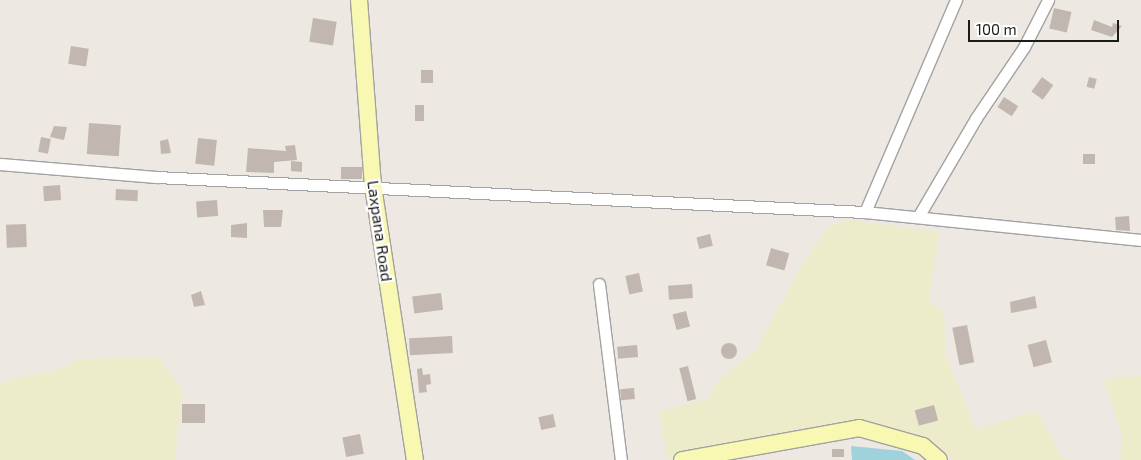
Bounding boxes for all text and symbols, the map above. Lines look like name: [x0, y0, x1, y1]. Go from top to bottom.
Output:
scale bar: [971, 10, 1122, 42]
text: 100 m: [976, 20, 1017, 38]
street label: Laxpana Road: [363, 179, 397, 283]

